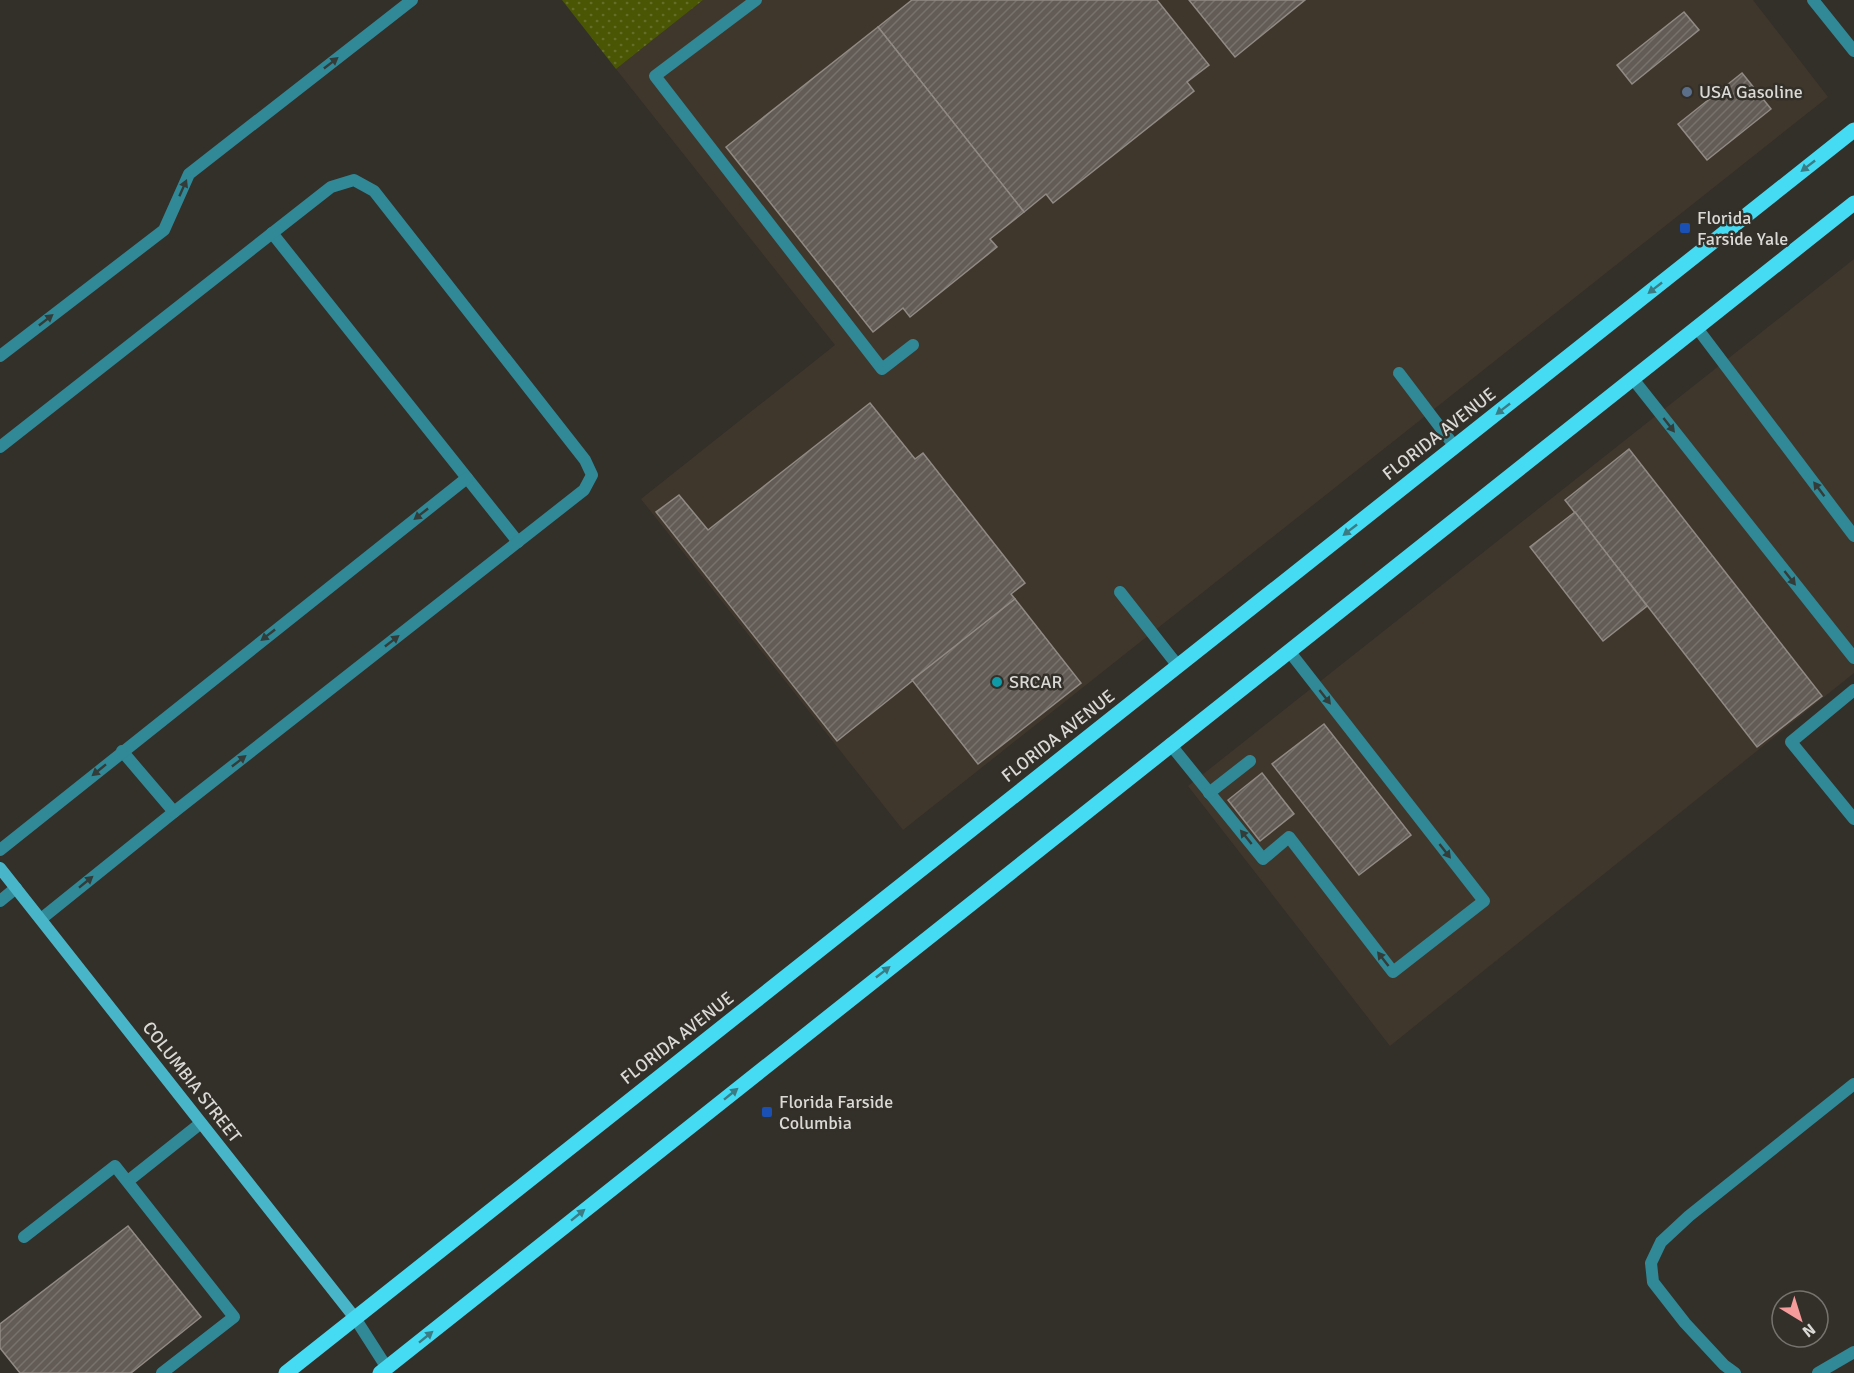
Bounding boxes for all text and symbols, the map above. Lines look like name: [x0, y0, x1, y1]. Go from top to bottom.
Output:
one-way arrow: [324, 58, 339, 70]
place label: USA Gasoline: [1699, 81, 1803, 103]
marker: USA Gasoline: [1680, 85, 1694, 99]
one-way arrow: [1800, 160, 1816, 173]
one-way arrow: [178, 178, 188, 196]
place label: Florida Farside Yale: [1697, 207, 1788, 250]
marker: Florida Farside Yale: [1678, 221, 1692, 235]
one-way arrow: [1648, 281, 1663, 293]
one-way arrow: [39, 315, 54, 327]
street label: FLORIDA AVENUE: [1378, 383, 1500, 485]
one-way arrow: [1495, 402, 1510, 414]
one-way arrow: [1663, 417, 1676, 433]
one-way arrow: [1812, 481, 1825, 497]
one-way arrow: [413, 508, 429, 521]
one-way arrow: [1342, 523, 1358, 536]
one-way arrow: [1784, 570, 1797, 586]
one-way arrow: [260, 629, 276, 642]
one-way arrow: [384, 634, 400, 647]
place label: SRCAR: [1009, 671, 1062, 693]
marker: SRCAR: [990, 675, 1004, 689]
street label: FLORIDA AVENUE: [997, 685, 1119, 787]
one-way arrow: [1319, 689, 1332, 705]
one-way arrow: [231, 755, 247, 768]
one-way arrow: [91, 763, 107, 776]
one-way arrow: [1239, 829, 1252, 845]
one-way arrow: [1438, 843, 1451, 859]
one-way arrow: [78, 876, 94, 889]
one-way arrow: [1378, 951, 1390, 966]
one-way arrow: [875, 966, 891, 979]
street label: FLORIDA AVENUE: [616, 987, 738, 1089]
street label: COLUMBIA STREET: [138, 1017, 246, 1147]
one-way arrow: [723, 1088, 738, 1100]
place label: Florida Farside Columbia: [779, 1091, 893, 1134]
marker: Florida Farside Columbia: [760, 1105, 774, 1119]
one-way arrow: [570, 1209, 586, 1222]
north arrow: [1770, 1289, 1830, 1349]
text: N: [1798, 1319, 1819, 1341]
one-way arrow: [418, 1330, 434, 1343]

